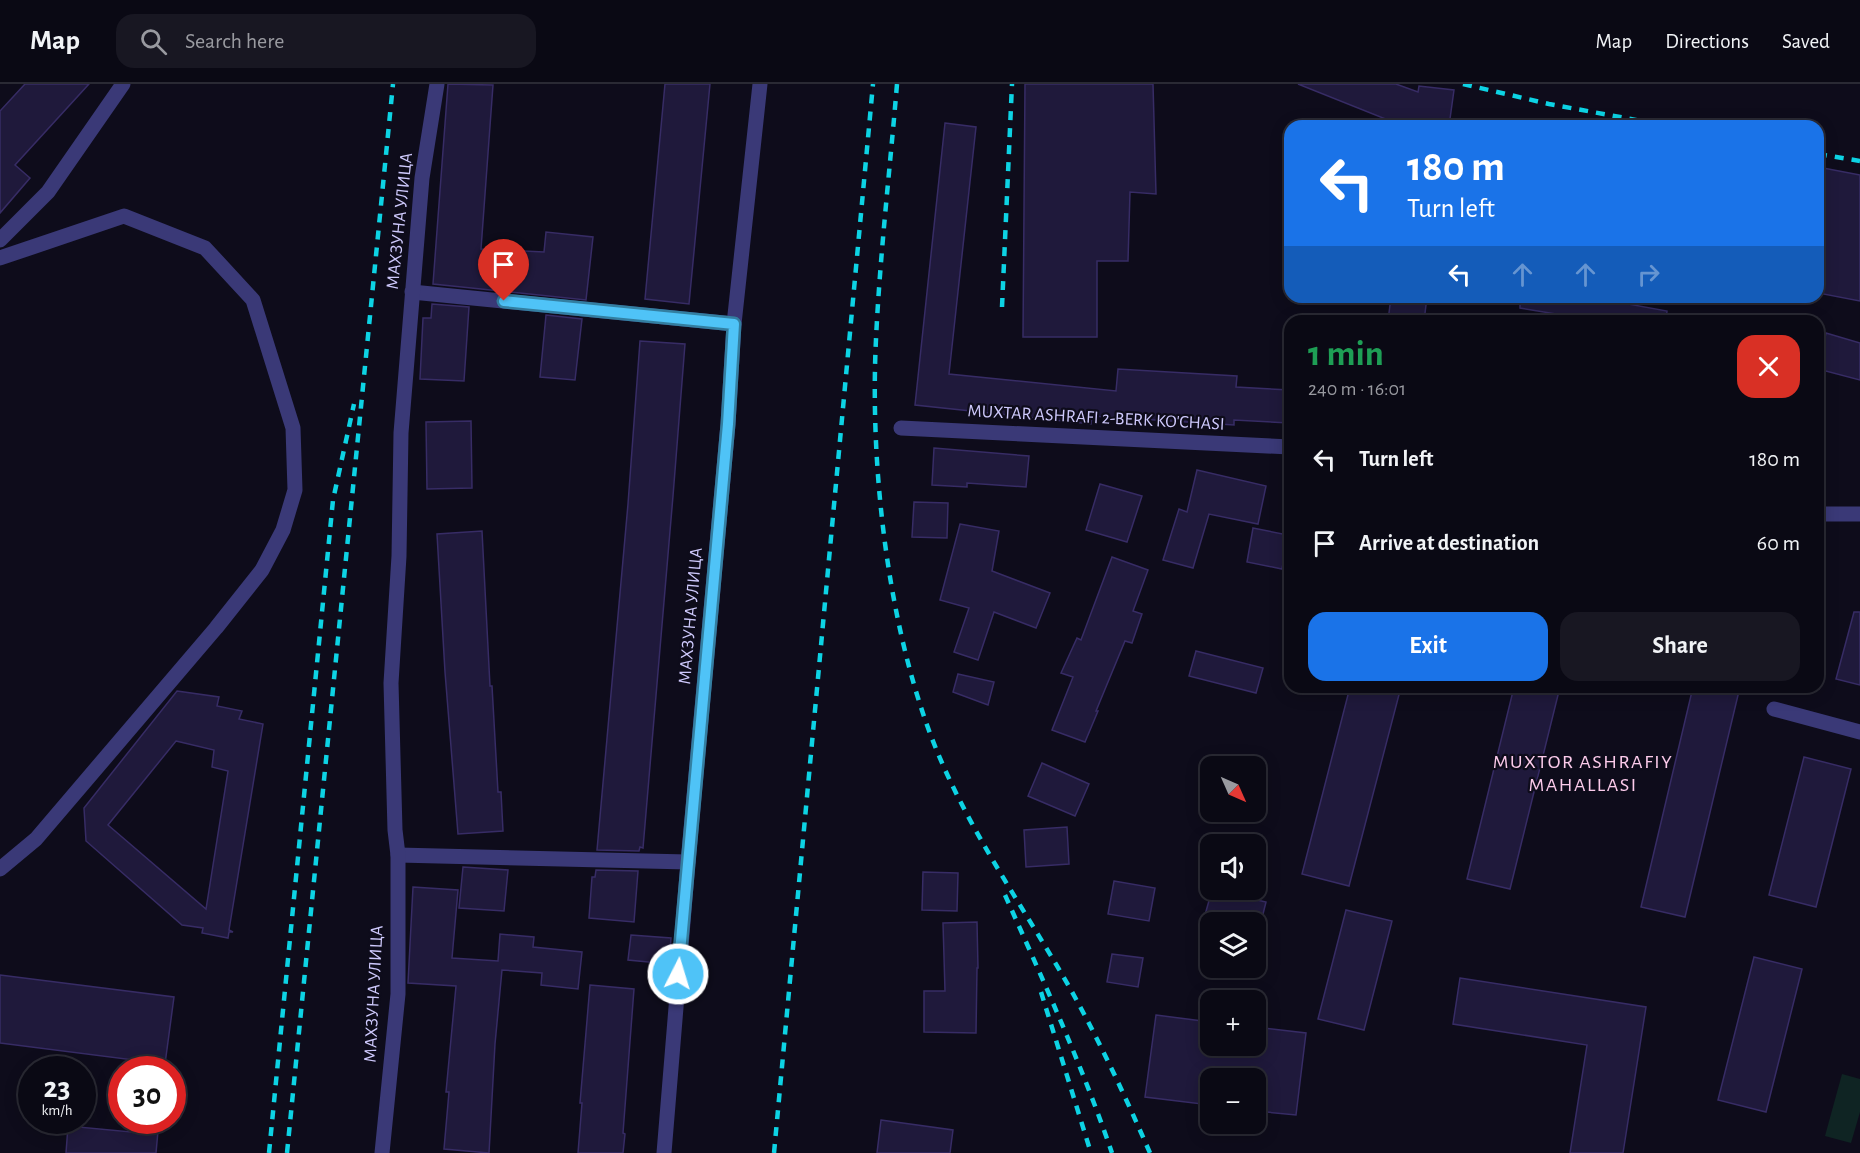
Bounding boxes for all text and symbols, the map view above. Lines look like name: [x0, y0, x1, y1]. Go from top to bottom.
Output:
search box: [116, 14, 536, 68]
icon: search: [137, 25, 170, 58]
text: Map: [30, 27, 80, 55]
text: Search here: [185, 30, 284, 52]
text: Map: [1596, 31, 1632, 52]
text: Directions: [1665, 31, 1749, 52]
text: Saved: [1782, 31, 1830, 52]
icon: left: [1308, 144, 1386, 222]
text: 180 m: [1407, 146, 1505, 188]
street label: МАХЗУНА УЛИЦА: [384, 151, 416, 290]
text: Turn left: [1407, 195, 1495, 222]
pin: [478, 239, 529, 301]
icon: arrive: [487, 248, 520, 281]
icon: left: [1443, 258, 1476, 291]
icon: ahead: [1506, 258, 1539, 291]
icon: ahead: [1569, 258, 1602, 291]
icon: right: [1632, 258, 1665, 291]
button: close: [1737, 335, 1800, 398]
text: 1 min: [1308, 336, 1384, 372]
text: 240 m · 16:01: [1308, 379, 1406, 399]
street label: MUXTAR ASHRAFI 2-BERK KO'CHASI: [967, 402, 1225, 434]
icon: left: [1308, 443, 1341, 476]
text: Turn left: [1359, 448, 1433, 470]
text: 180 m: [1749, 448, 1800, 470]
icon: arrive: [1308, 527, 1341, 560]
text: Arrive at destination: [1359, 532, 1539, 554]
text: 60 m: [1757, 532, 1800, 554]
street label: МАХЗУНА УЛИЦА: [676, 546, 706, 685]
button: Exit: [1308, 612, 1548, 681]
button: Share: [1560, 612, 1800, 681]
district label: MUXTOR ASHRAFIY MAHALLASI: [1493, 752, 1673, 795]
north arrow: [1200, 756, 1266, 822]
map controls: [1200, 756, 1266, 1134]
button: sound: [1200, 834, 1266, 900]
button: layers: [1200, 912, 1266, 978]
street label: МАХЗУНА УЛИЦА: [361, 924, 387, 1063]
position arrow: [646, 942, 710, 1006]
button: +: [1200, 990, 1266, 1056]
speed limit sign: 30: [108, 1056, 186, 1134]
button: −: [1200, 1068, 1266, 1134]
text: 23: [43, 1073, 71, 1103]
text: km/h: [42, 1103, 72, 1118]

